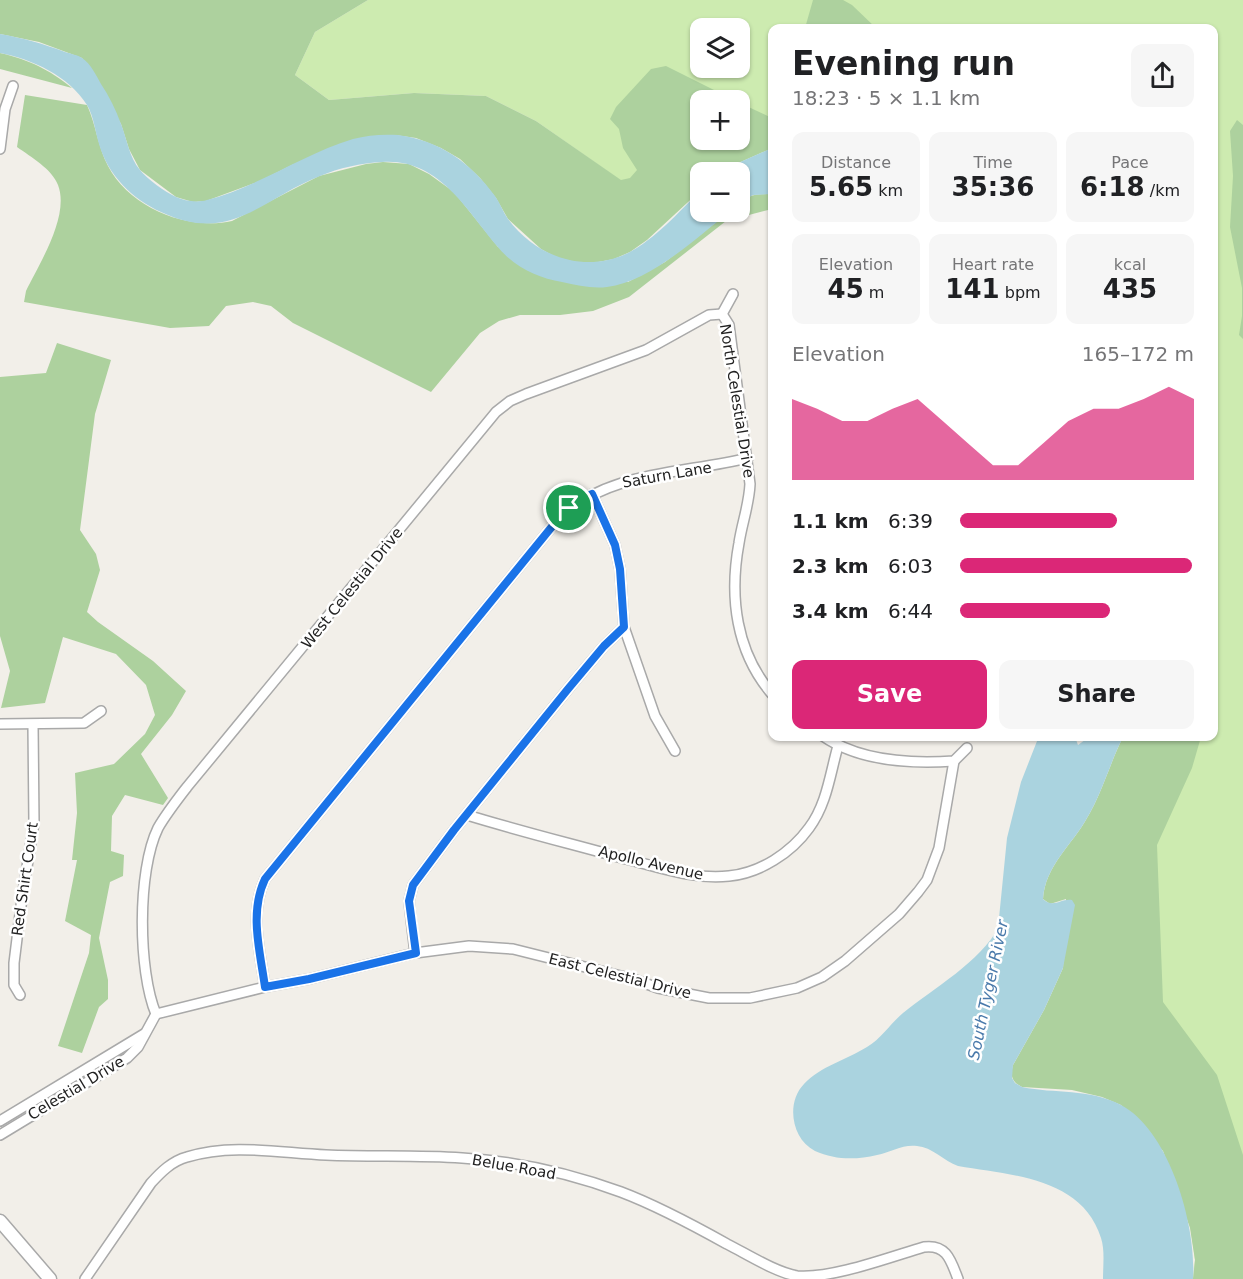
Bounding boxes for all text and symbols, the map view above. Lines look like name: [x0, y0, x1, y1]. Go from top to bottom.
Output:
map controls: [690, 18, 750, 222]
button: layers: [690, 18, 750, 78]
text: Evening run: [792, 44, 1015, 83]
button: share: [1131, 44, 1194, 107]
text: 18:23 · 5 × 1.1 km: [792, 86, 980, 110]
button: +: [690, 90, 750, 150]
text: Distance: [821, 153, 891, 172]
text: Time: [973, 153, 1013, 172]
text: Pace: [1111, 153, 1149, 172]
button: −: [690, 162, 750, 222]
text: 5.65: [809, 172, 873, 202]
text: 35:36: [952, 172, 1034, 202]
text: 6:18: [1080, 172, 1145, 202]
text: km: [873, 181, 903, 200]
text: /km: [1145, 181, 1180, 200]
text: Elevation: [819, 255, 893, 274]
text: Heart rate: [952, 255, 1034, 274]
text: kcal: [1114, 255, 1146, 274]
text: 45: [828, 274, 864, 304]
text: 141: [945, 274, 1000, 304]
text: 435: [1103, 274, 1157, 304]
text: m: [864, 283, 884, 302]
text: bpm: [1000, 283, 1041, 302]
street label: North Celestial Drive: [716, 323, 758, 479]
text: Elevation: [792, 342, 885, 366]
text: 165–172 m: [1082, 342, 1194, 366]
street label: Saturn Lane: [621, 458, 713, 492]
pin: [543, 482, 594, 533]
icon: arrive: [552, 491, 585, 524]
text: 1.1 km: [792, 509, 869, 533]
text: 6:39: [888, 509, 933, 533]
street label: West Celestial Drive: [298, 524, 406, 652]
text: 2.3 km: [792, 554, 869, 578]
text: 6:03: [888, 554, 933, 578]
text: 3.4 km: [792, 599, 869, 623]
text: 6:44: [888, 599, 933, 623]
button: Save: [792, 660, 987, 729]
button: Share: [999, 660, 1194, 729]
street label: Red Shirt Court: [8, 821, 42, 937]
street label: Apollo Avenue: [597, 842, 705, 884]
water label: South Tyger River: [964, 917, 1012, 1062]
street label: East Celestial Drive: [547, 950, 693, 1002]
street label: Celestial Drive: [25, 1052, 127, 1124]
street label: Belue Road: [471, 1151, 557, 1183]

